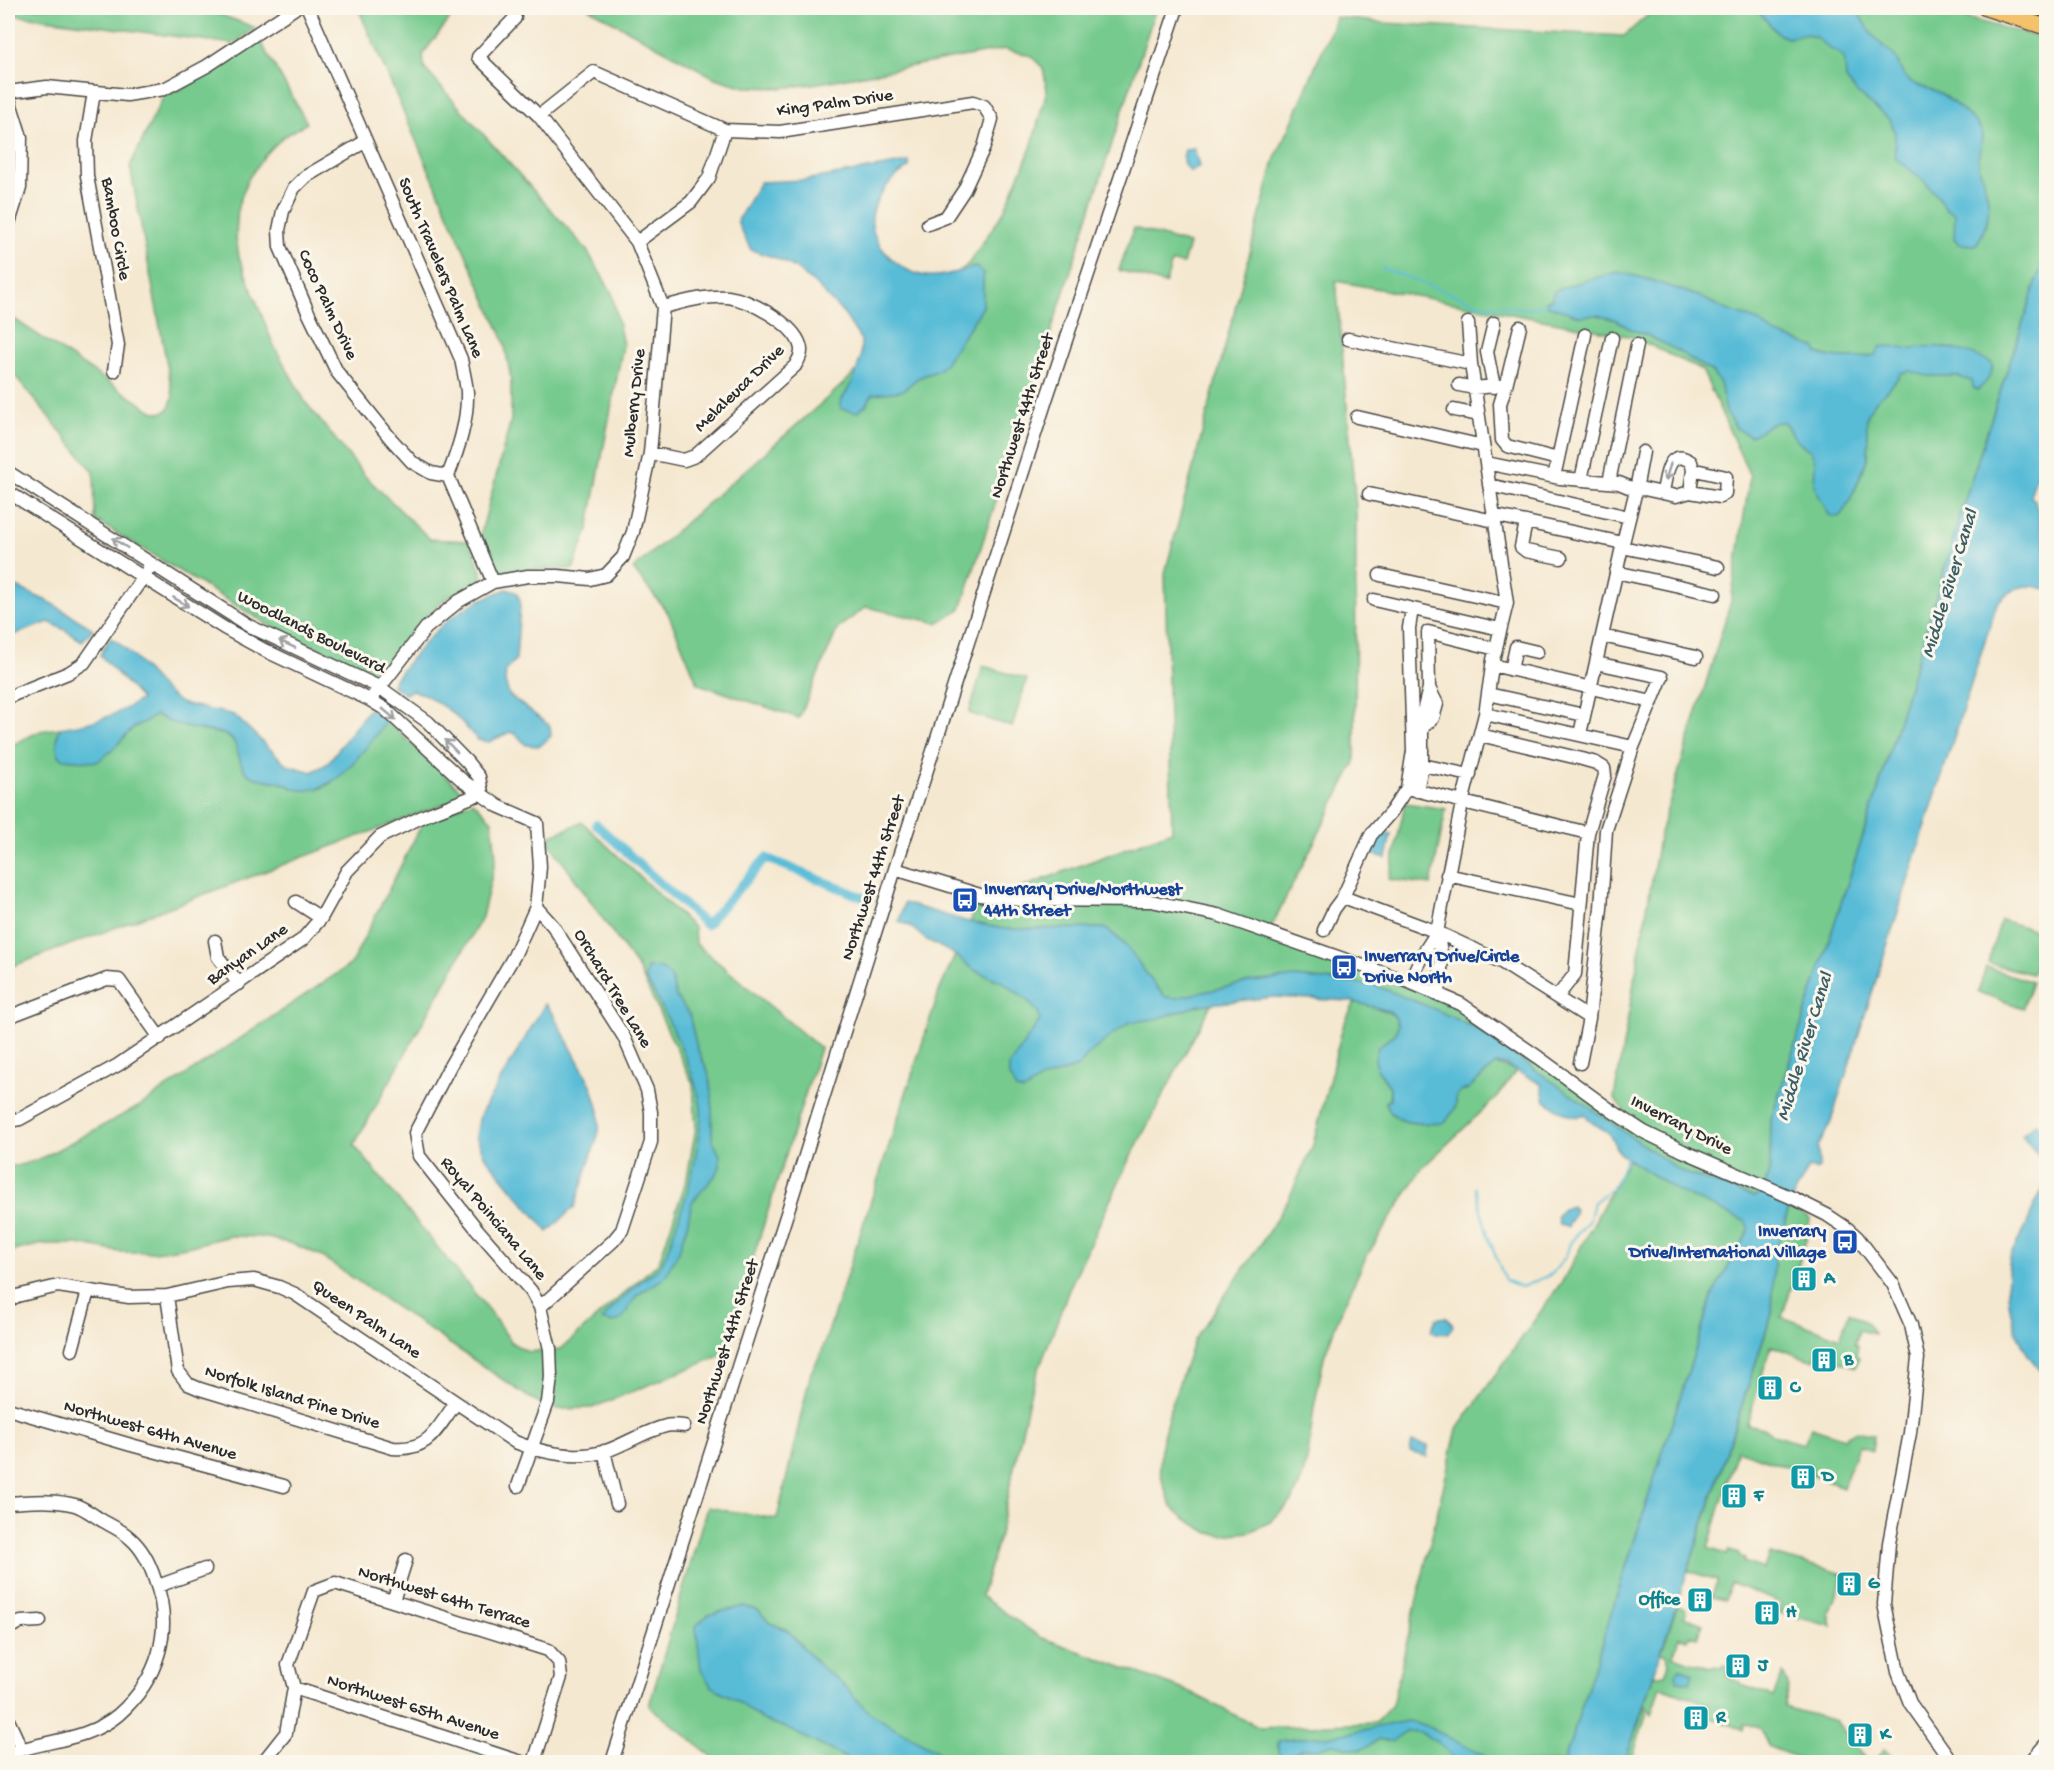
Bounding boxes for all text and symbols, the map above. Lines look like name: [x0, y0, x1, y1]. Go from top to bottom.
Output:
street label: King Palm Drive: [776, 85, 895, 123]
street label: Bamboo Circle: [95, 175, 134, 283]
street label: South Travelers Palm Lane: [392, 175, 488, 362]
street label: Coco Palm Drive: [292, 247, 362, 364]
street label: Northwest 44th Street: [986, 329, 1060, 501]
street label: Melaleuca Drive: [691, 340, 790, 437]
street label: Mulberry Drive: [619, 347, 651, 458]
one-way arrow: [1662, 462, 1673, 481]
water label: Middle River Canal: [1918, 506, 1985, 661]
one-way arrow: [112, 537, 129, 549]
street label: Woodlands Boulevard: [233, 587, 390, 680]
one-way arrow: [172, 596, 189, 608]
one-way arrow: [278, 637, 296, 649]
one-way arrow: [381, 707, 396, 721]
one-way arrow: [443, 738, 458, 753]
street label: Northwest 44th Street: [837, 791, 911, 963]
place label: Inverrary Drive/Northwest 44th Street: [983, 880, 1183, 922]
bus stop icon: Inverrary Drive/Northwest 44th Street: [950, 885, 980, 915]
street label: Banyan Lane: [203, 919, 293, 991]
street label: Orchard Tree Lane: [568, 926, 656, 1053]
place label: Inverrary Drive/Circle Drive North: [1362, 947, 1520, 989]
bus stop icon: Inverrary Drive/Circle Drive North: [1329, 952, 1359, 982]
water label: Middle River Canal: [1773, 969, 1840, 1124]
street label: Inverrary Drive: [1627, 1091, 1736, 1161]
street label: Royal Poinciana Lane: [435, 1153, 551, 1286]
place label: Inverrary Drive/International Village: [1627, 1222, 1827, 1264]
bus stop icon: Inverrary Drive/International Village: [1830, 1227, 1860, 1257]
street label: Northwest 44th Street: [691, 1255, 765, 1427]
building icon: A: [1789, 1264, 1819, 1294]
place label: A: [1823, 1269, 1836, 1290]
street label: Queen Palm Lane: [307, 1276, 425, 1365]
building icon: B: [1809, 1345, 1839, 1375]
place label: B: [1843, 1350, 1854, 1371]
street label: Norfolk Island Pine Drive: [202, 1361, 383, 1435]
building icon: C: [1755, 1373, 1785, 1403]
place label: C: [1789, 1378, 1802, 1399]
street label: Northwest 64th Avenue: [61, 1396, 240, 1466]
building icon: D: [1788, 1462, 1818, 1492]
place label: D: [1820, 1467, 1835, 1488]
building icon: F: [1719, 1481, 1749, 1511]
place label: F: [1753, 1486, 1765, 1507]
street label: Northwest 64th Terrace: [355, 1562, 533, 1634]
building icon: G: [1834, 1569, 1864, 1599]
place label: G: [1868, 1574, 1881, 1595]
building icon: Office: [1685, 1585, 1715, 1615]
place label: Office: [1639, 1590, 1681, 1611]
building icon: H: [1752, 1598, 1782, 1628]
place label: H: [1786, 1603, 1797, 1624]
building icon: J: [1723, 1651, 1753, 1681]
place label: J: [1757, 1656, 1769, 1677]
street label: Northwest 65th Avenue: [324, 1670, 502, 1746]
building icon: R: [1681, 1703, 1711, 1733]
place label: R: [1715, 1708, 1727, 1729]
building icon: K: [1845, 1720, 1875, 1750]
place label: K: [1879, 1725, 1892, 1746]

